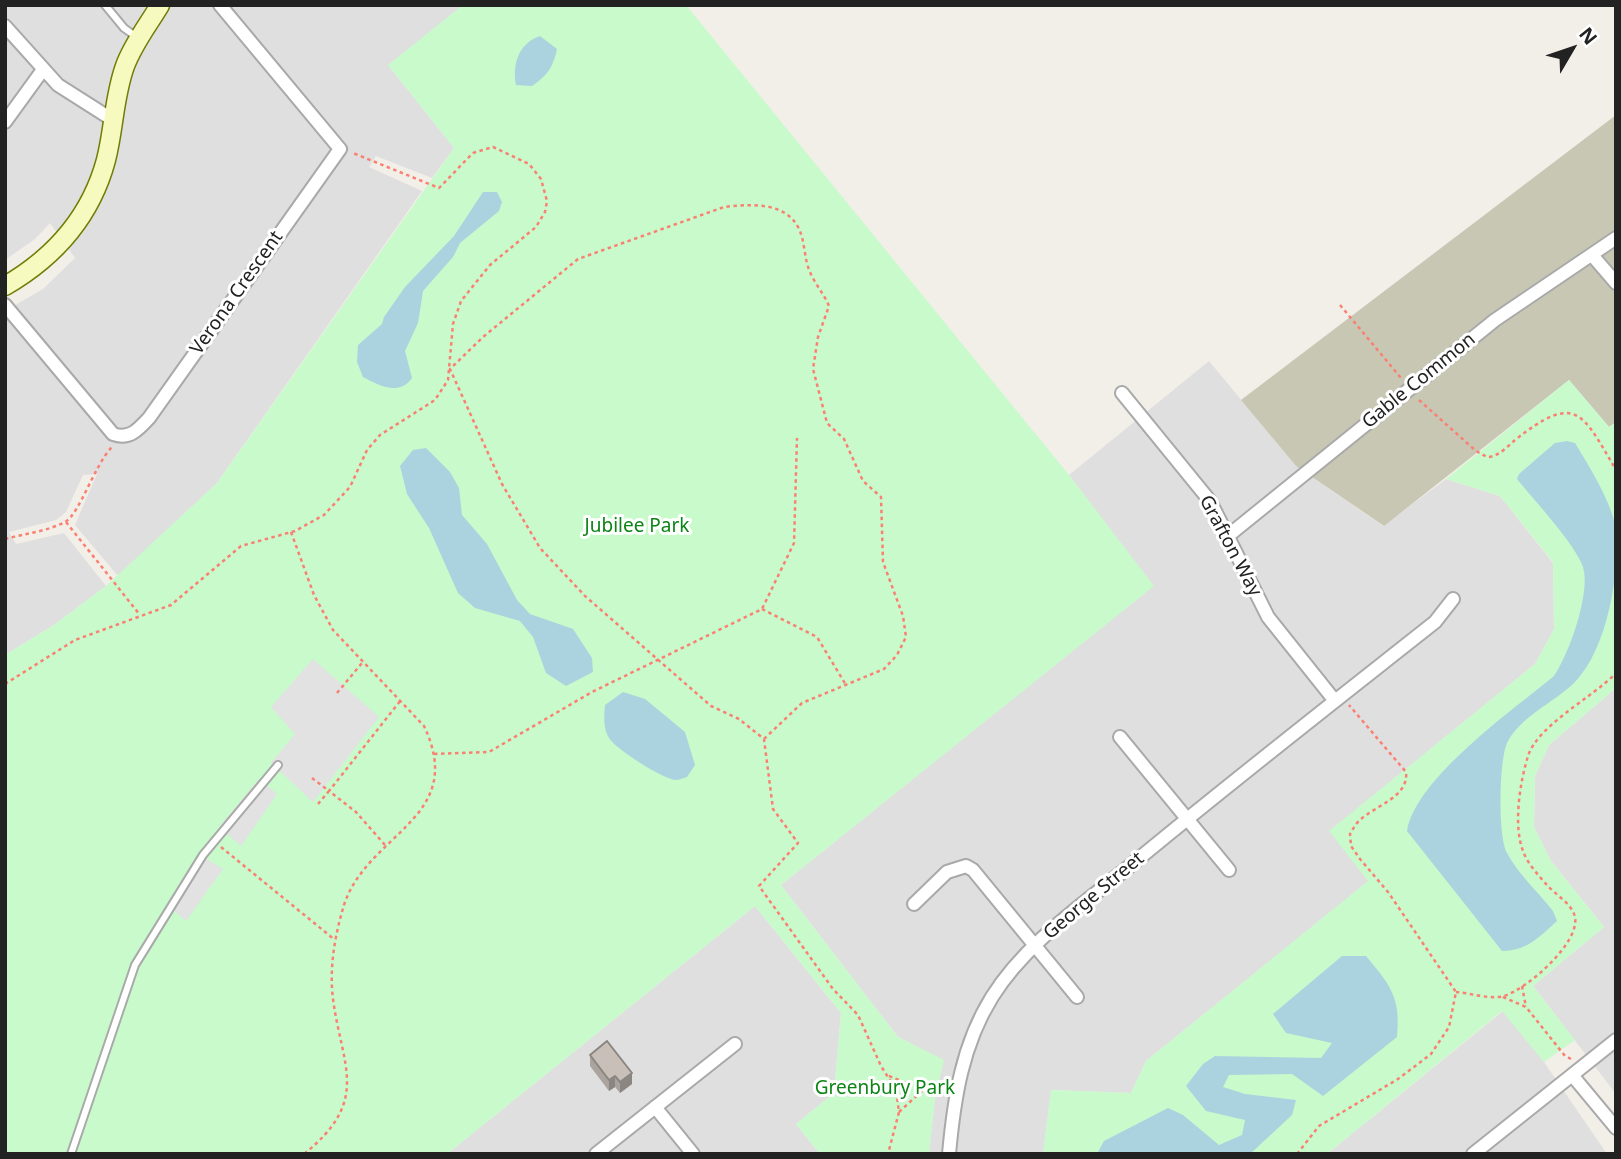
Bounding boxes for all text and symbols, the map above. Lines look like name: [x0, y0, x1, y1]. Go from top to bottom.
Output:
north arrow: [1537, 14, 1607, 84]
text: N: [1573, 22, 1603, 50]
street label: Verona Crescent: [186, 227, 288, 359]
street label: Gable Common: [1358, 328, 1480, 434]
street label: Grafton Way: [1194, 492, 1266, 600]
park label: Jubilee Park: [585, 516, 689, 538]
street label: George Street: [1039, 847, 1149, 945]
park label: Greenbury Park: [815, 1078, 955, 1100]

